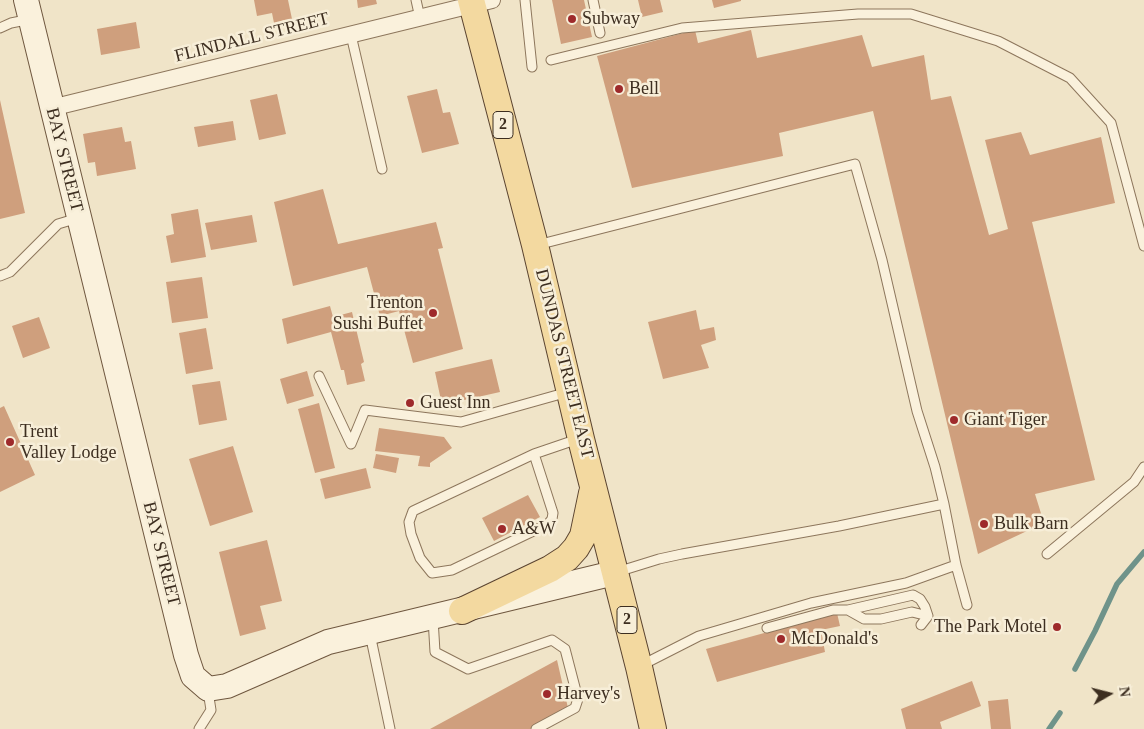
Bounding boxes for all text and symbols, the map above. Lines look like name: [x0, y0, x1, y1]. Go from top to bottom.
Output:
street label: FLINDALL STREET: [172, 8, 332, 68]
place label: Subway: [582, 8, 640, 30]
marker: Subway: [566, 13, 578, 25]
place label: Bell: [629, 78, 659, 100]
marker: Bell: [613, 83, 625, 95]
street label: BAY STREET: [41, 106, 87, 214]
road number: 2: [493, 112, 513, 138]
street label: DUNDAS STREET EAST: [530, 267, 598, 461]
place label: Trenton Sushi Buffet: [333, 292, 423, 334]
marker: Trenton Sushi Buffet: [427, 307, 439, 319]
place label: Guest Inn: [420, 392, 490, 414]
marker: Guest Inn: [404, 397, 416, 409]
place label: Giant Tiger: [964, 409, 1047, 431]
marker: Giant Tiger: [948, 414, 960, 426]
place label: Trent Valley Lodge: [20, 421, 116, 464]
marker: Trent Valley Lodge: [4, 436, 16, 448]
street label: BAY STREET: [138, 500, 184, 608]
place label: Bulk Barn: [994, 513, 1068, 535]
place label: A&W: [512, 518, 556, 540]
marker: Bulk Barn: [978, 518, 990, 530]
marker: A&W: [496, 523, 508, 535]
road number: 2: [617, 606, 637, 634]
place label: The Park Motel: [934, 616, 1047, 638]
marker: The Park Motel: [1051, 621, 1063, 633]
place label: McDonald's: [791, 628, 878, 650]
marker: McDonald's: [775, 633, 787, 645]
north arrow: [1084, 669, 1134, 719]
place label: Harvey's: [557, 683, 620, 705]
text: N: [1116, 686, 1132, 698]
marker: Harvey's: [541, 688, 553, 700]

